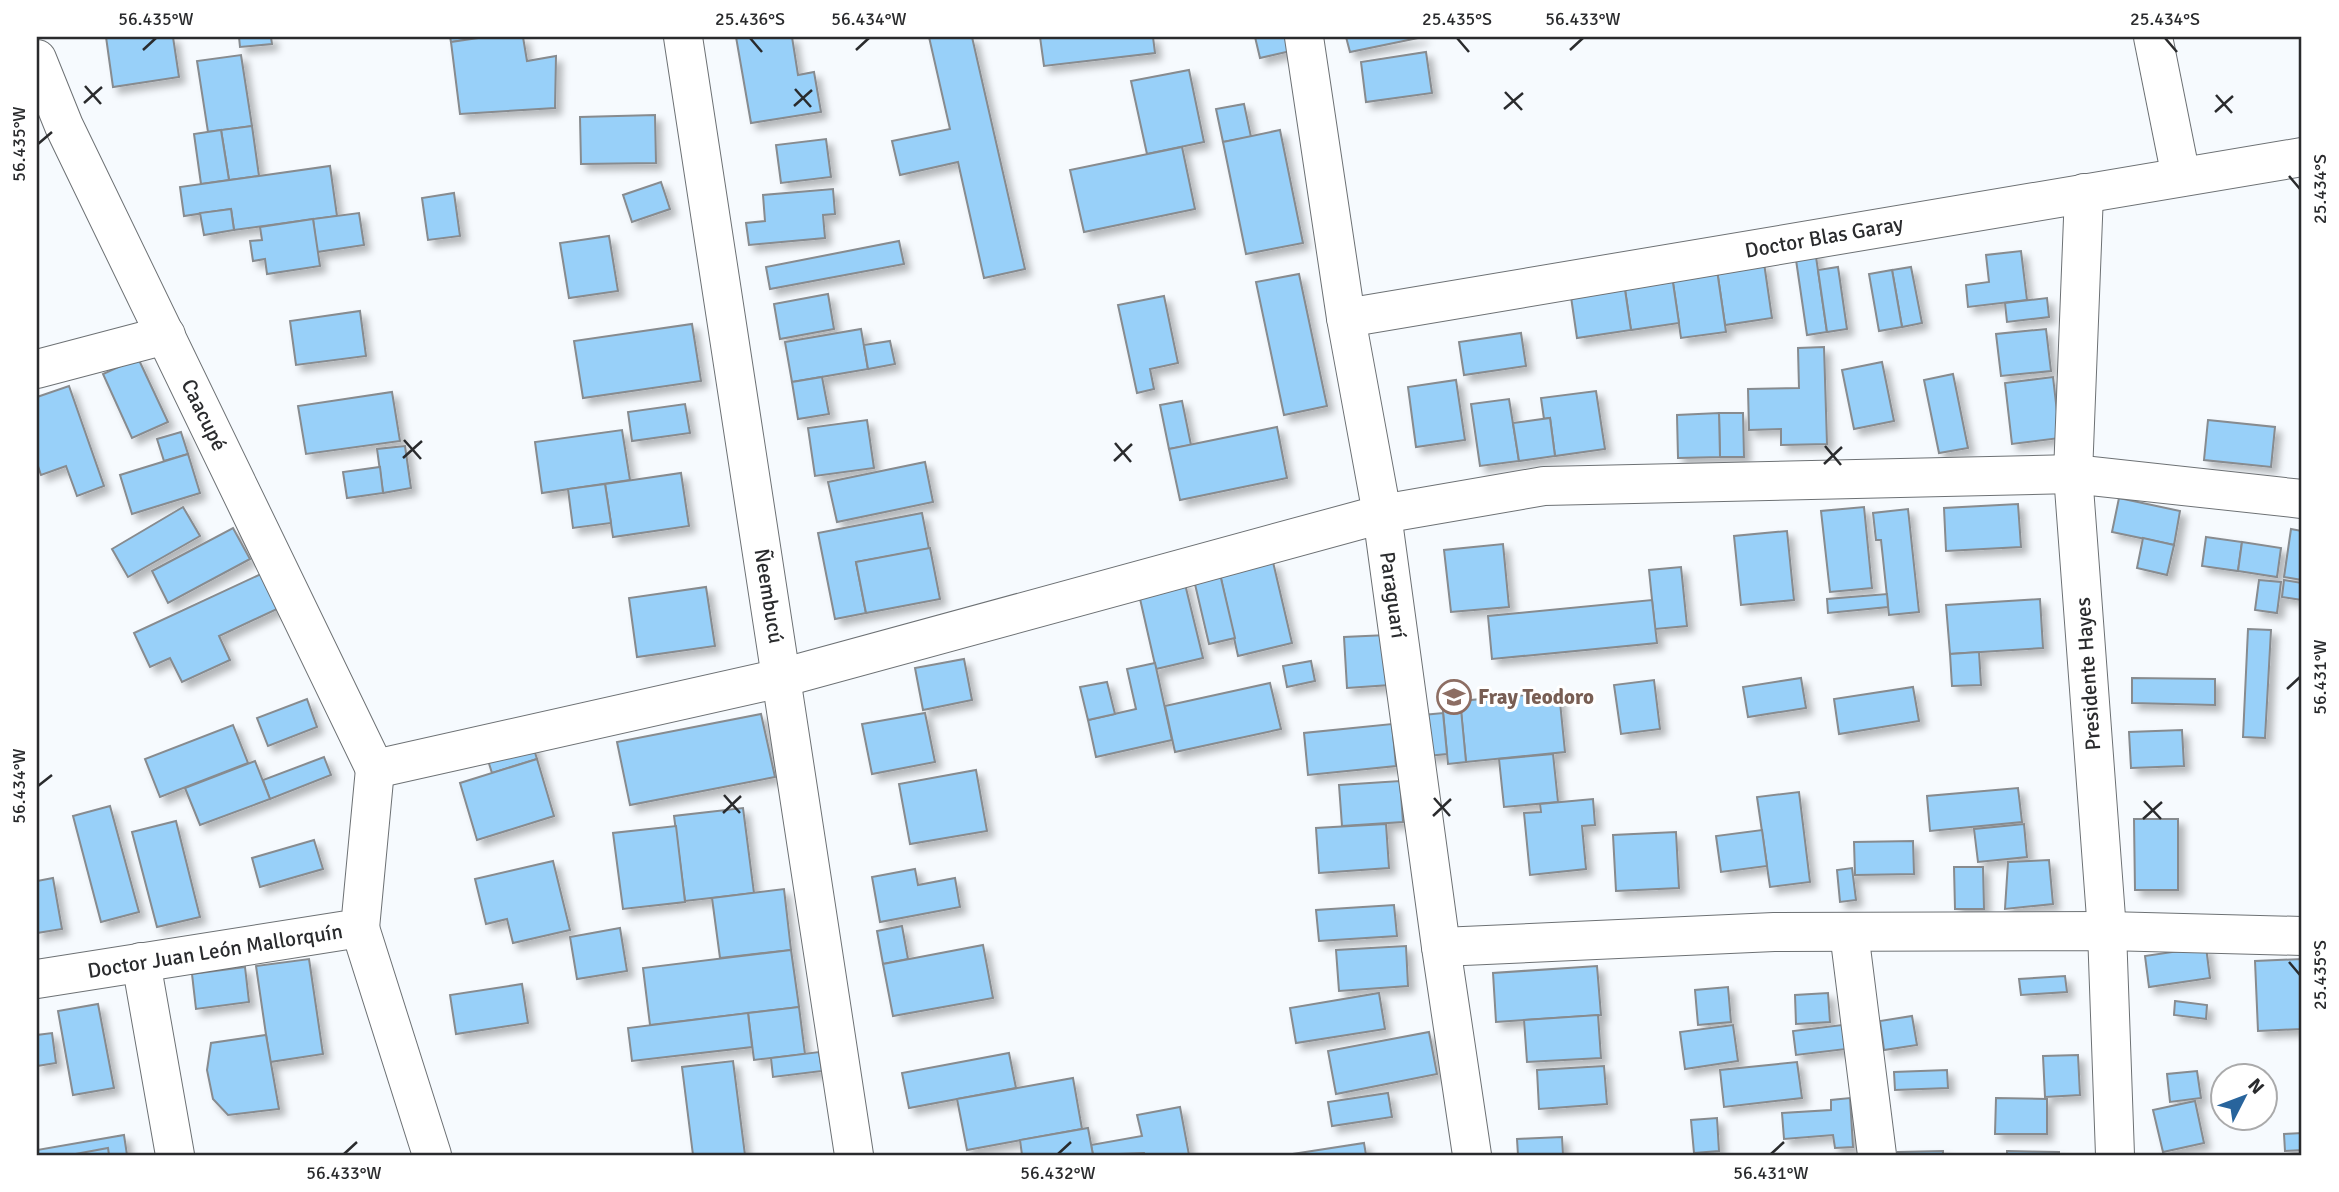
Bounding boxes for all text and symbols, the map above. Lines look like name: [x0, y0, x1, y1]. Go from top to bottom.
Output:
text: 56.435°W: [118, 8, 194, 30]
text: 25.436°S: [715, 8, 785, 30]
text: 56.434°W: [831, 8, 907, 30]
text: 25.435°S: [1422, 8, 1492, 30]
text: 56.433°W: [1545, 8, 1621, 30]
text: 25.434°S: [2130, 8, 2200, 30]
text: 56.435°W: [8, 106, 30, 182]
text: 25.434°S: [2309, 154, 2331, 224]
street label: Doctor Blas Garay: [1743, 210, 1905, 264]
street label: Caacupé: [175, 375, 233, 455]
street label: Ñeembucú: [749, 547, 789, 645]
street label: Paraguarí: [1374, 550, 1412, 640]
street label: Presidente Hayes: [2070, 597, 2106, 751]
text: 56.431°W: [2309, 639, 2331, 715]
school or university icon: Fray Teodoro: [1435, 678, 1473, 716]
place label: Fray Teodoro: [1478, 684, 1594, 710]
text: 56.434°W: [8, 748, 30, 824]
street label: Doctor Juan León Mallorquín: [86, 918, 344, 984]
text: 25.435°S: [2309, 940, 2331, 1010]
north arrow: [2210, 1062, 2280, 1132]
text: N: [2243, 1073, 2269, 1099]
text: 56.433°W: [306, 1162, 382, 1184]
text: 56.432°W: [1020, 1162, 1096, 1184]
text: 56.431°W: [1733, 1162, 1809, 1184]

